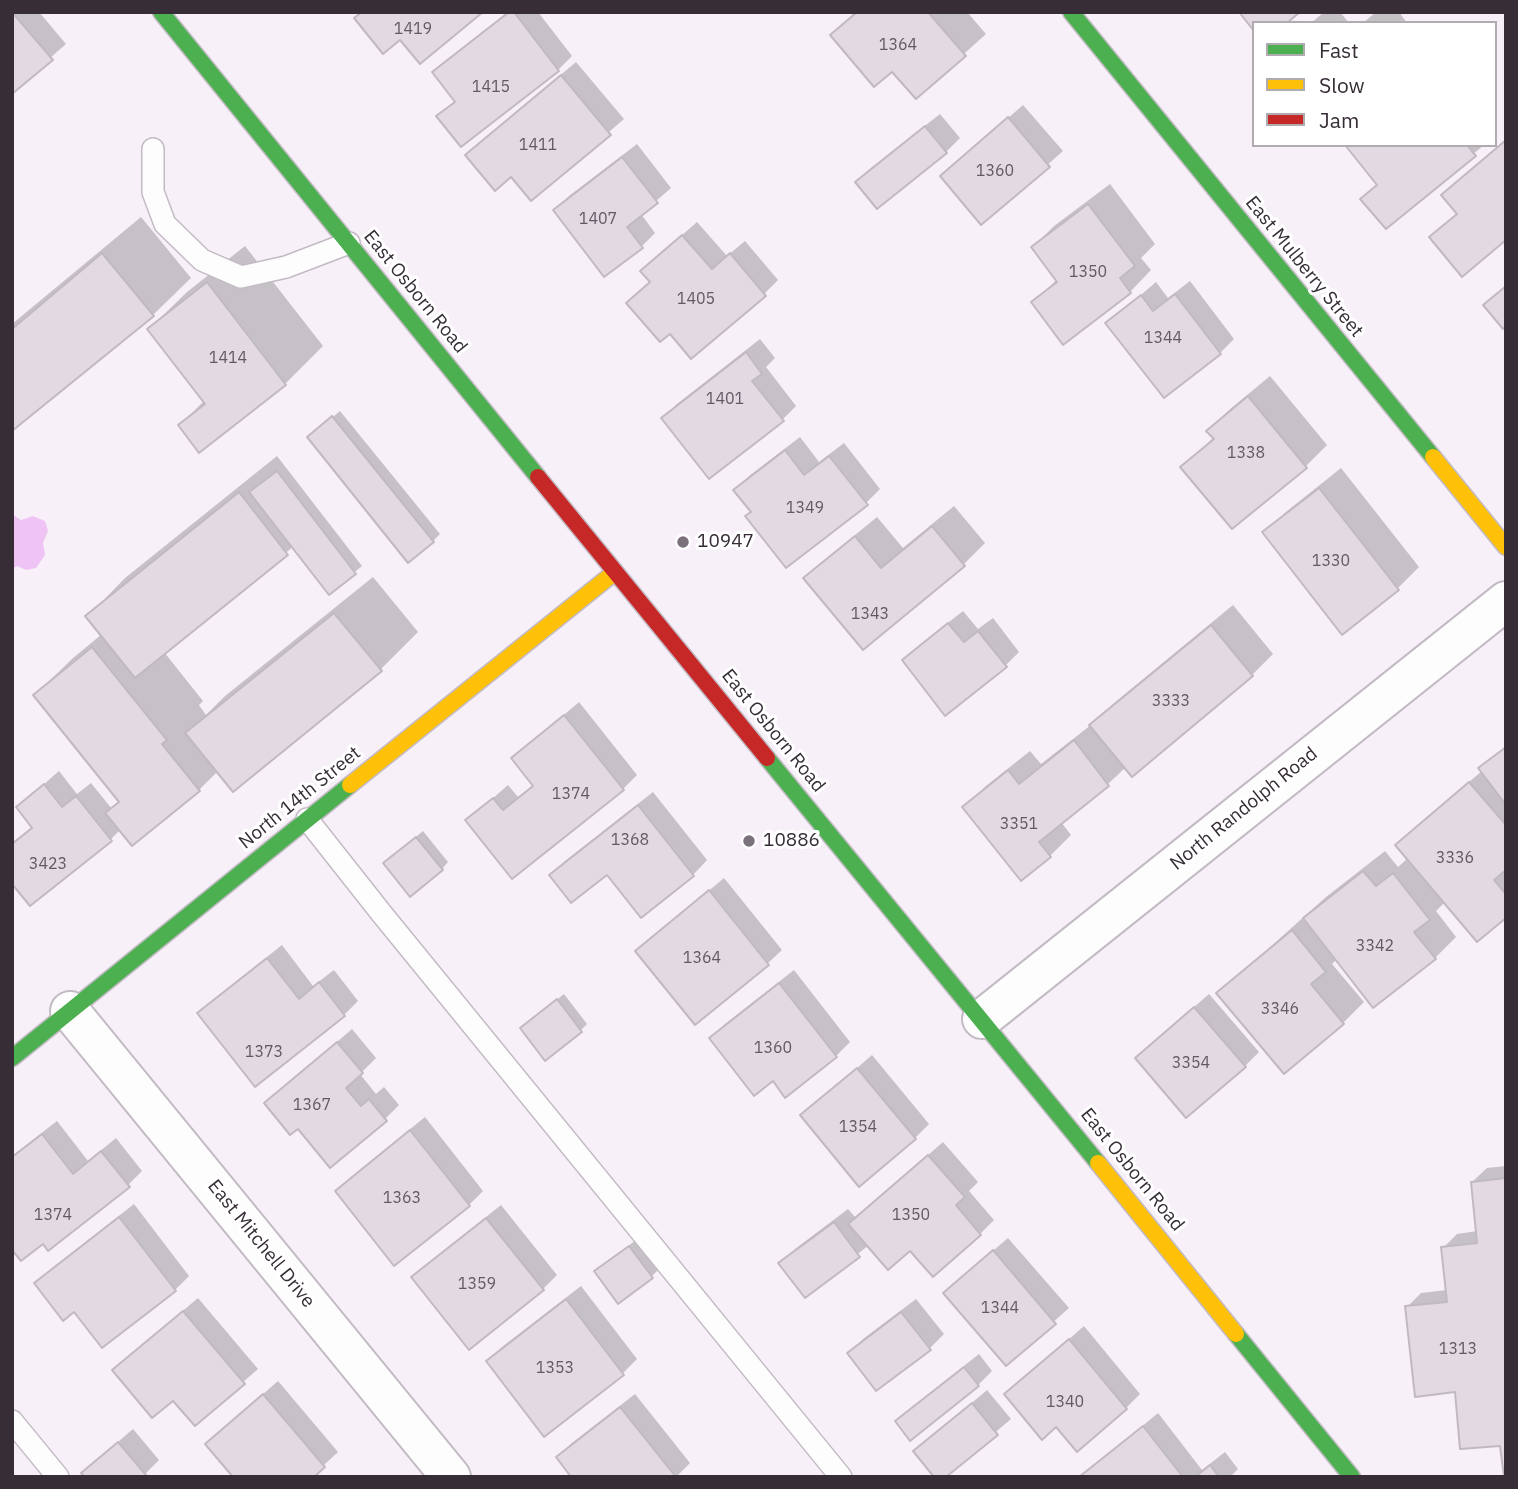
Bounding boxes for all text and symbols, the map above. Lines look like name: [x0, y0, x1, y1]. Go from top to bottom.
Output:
house number: 1419: [394, 19, 432, 39]
legend: [1252, 21, 1497, 147]
house number: 1364: [879, 35, 917, 55]
text: Fast: [1319, 36, 1359, 64]
text: Slow: [1319, 71, 1365, 99]
house number: 1415: [472, 77, 510, 97]
text: Jam: [1319, 106, 1359, 134]
house number: 1411: [519, 135, 557, 155]
house number: 1360: [976, 161, 1014, 181]
street label: East Mulberry Street: [1240, 192, 1368, 342]
house number: 1407: [579, 209, 617, 229]
street label: East Osborn Road: [358, 226, 472, 358]
house number: 1350: [1069, 262, 1107, 282]
house number: 1405: [677, 289, 715, 309]
house number: 1344: [1144, 328, 1182, 348]
house number: 1414: [209, 348, 247, 368]
house number: 1401: [706, 389, 744, 409]
house number: 1338: [1227, 443, 1265, 463]
house number: 1349: [786, 498, 824, 518]
place label: 10947: [697, 531, 754, 553]
marker: 10947: [675, 534, 691, 550]
house number: 1330: [1312, 551, 1350, 571]
house number: 1343: [851, 604, 889, 624]
street label: East Osborn Road: [716, 665, 830, 797]
house number: 3333: [1152, 691, 1190, 711]
street label: North 14th Street: [235, 742, 365, 854]
street label: North Randolph Road: [1166, 743, 1322, 875]
house number: 1374: [552, 784, 590, 804]
house number: 3351: [1000, 814, 1038, 834]
house number: 1368: [611, 830, 649, 850]
place label: 10886: [763, 830, 820, 852]
marker: 10886: [741, 833, 757, 849]
house number: 3336: [1436, 848, 1474, 868]
house number: 3423: [29, 854, 67, 874]
house number: 3342: [1356, 936, 1394, 956]
house number: 1364: [683, 948, 721, 968]
house number: 3346: [1261, 999, 1299, 1019]
house number: 1360: [754, 1038, 792, 1058]
house number: 1373: [245, 1042, 283, 1062]
house number: 3354: [1172, 1053, 1210, 1073]
house number: 1367: [293, 1095, 331, 1115]
street label: East Osborn Road: [1075, 1104, 1189, 1236]
house number: 1354: [839, 1117, 877, 1137]
street label: East Mitchell Drive: [202, 1175, 320, 1313]
house number: 1363: [383, 1188, 421, 1208]
house number: 1374: [34, 1205, 72, 1225]
house number: 1350: [892, 1205, 930, 1225]
house number: 1359: [458, 1274, 496, 1294]
house number: 1344: [981, 1298, 1019, 1318]
house number: 1313: [1439, 1339, 1477, 1359]
house number: 1353: [536, 1358, 574, 1378]
house number: 1340: [1046, 1392, 1084, 1412]

